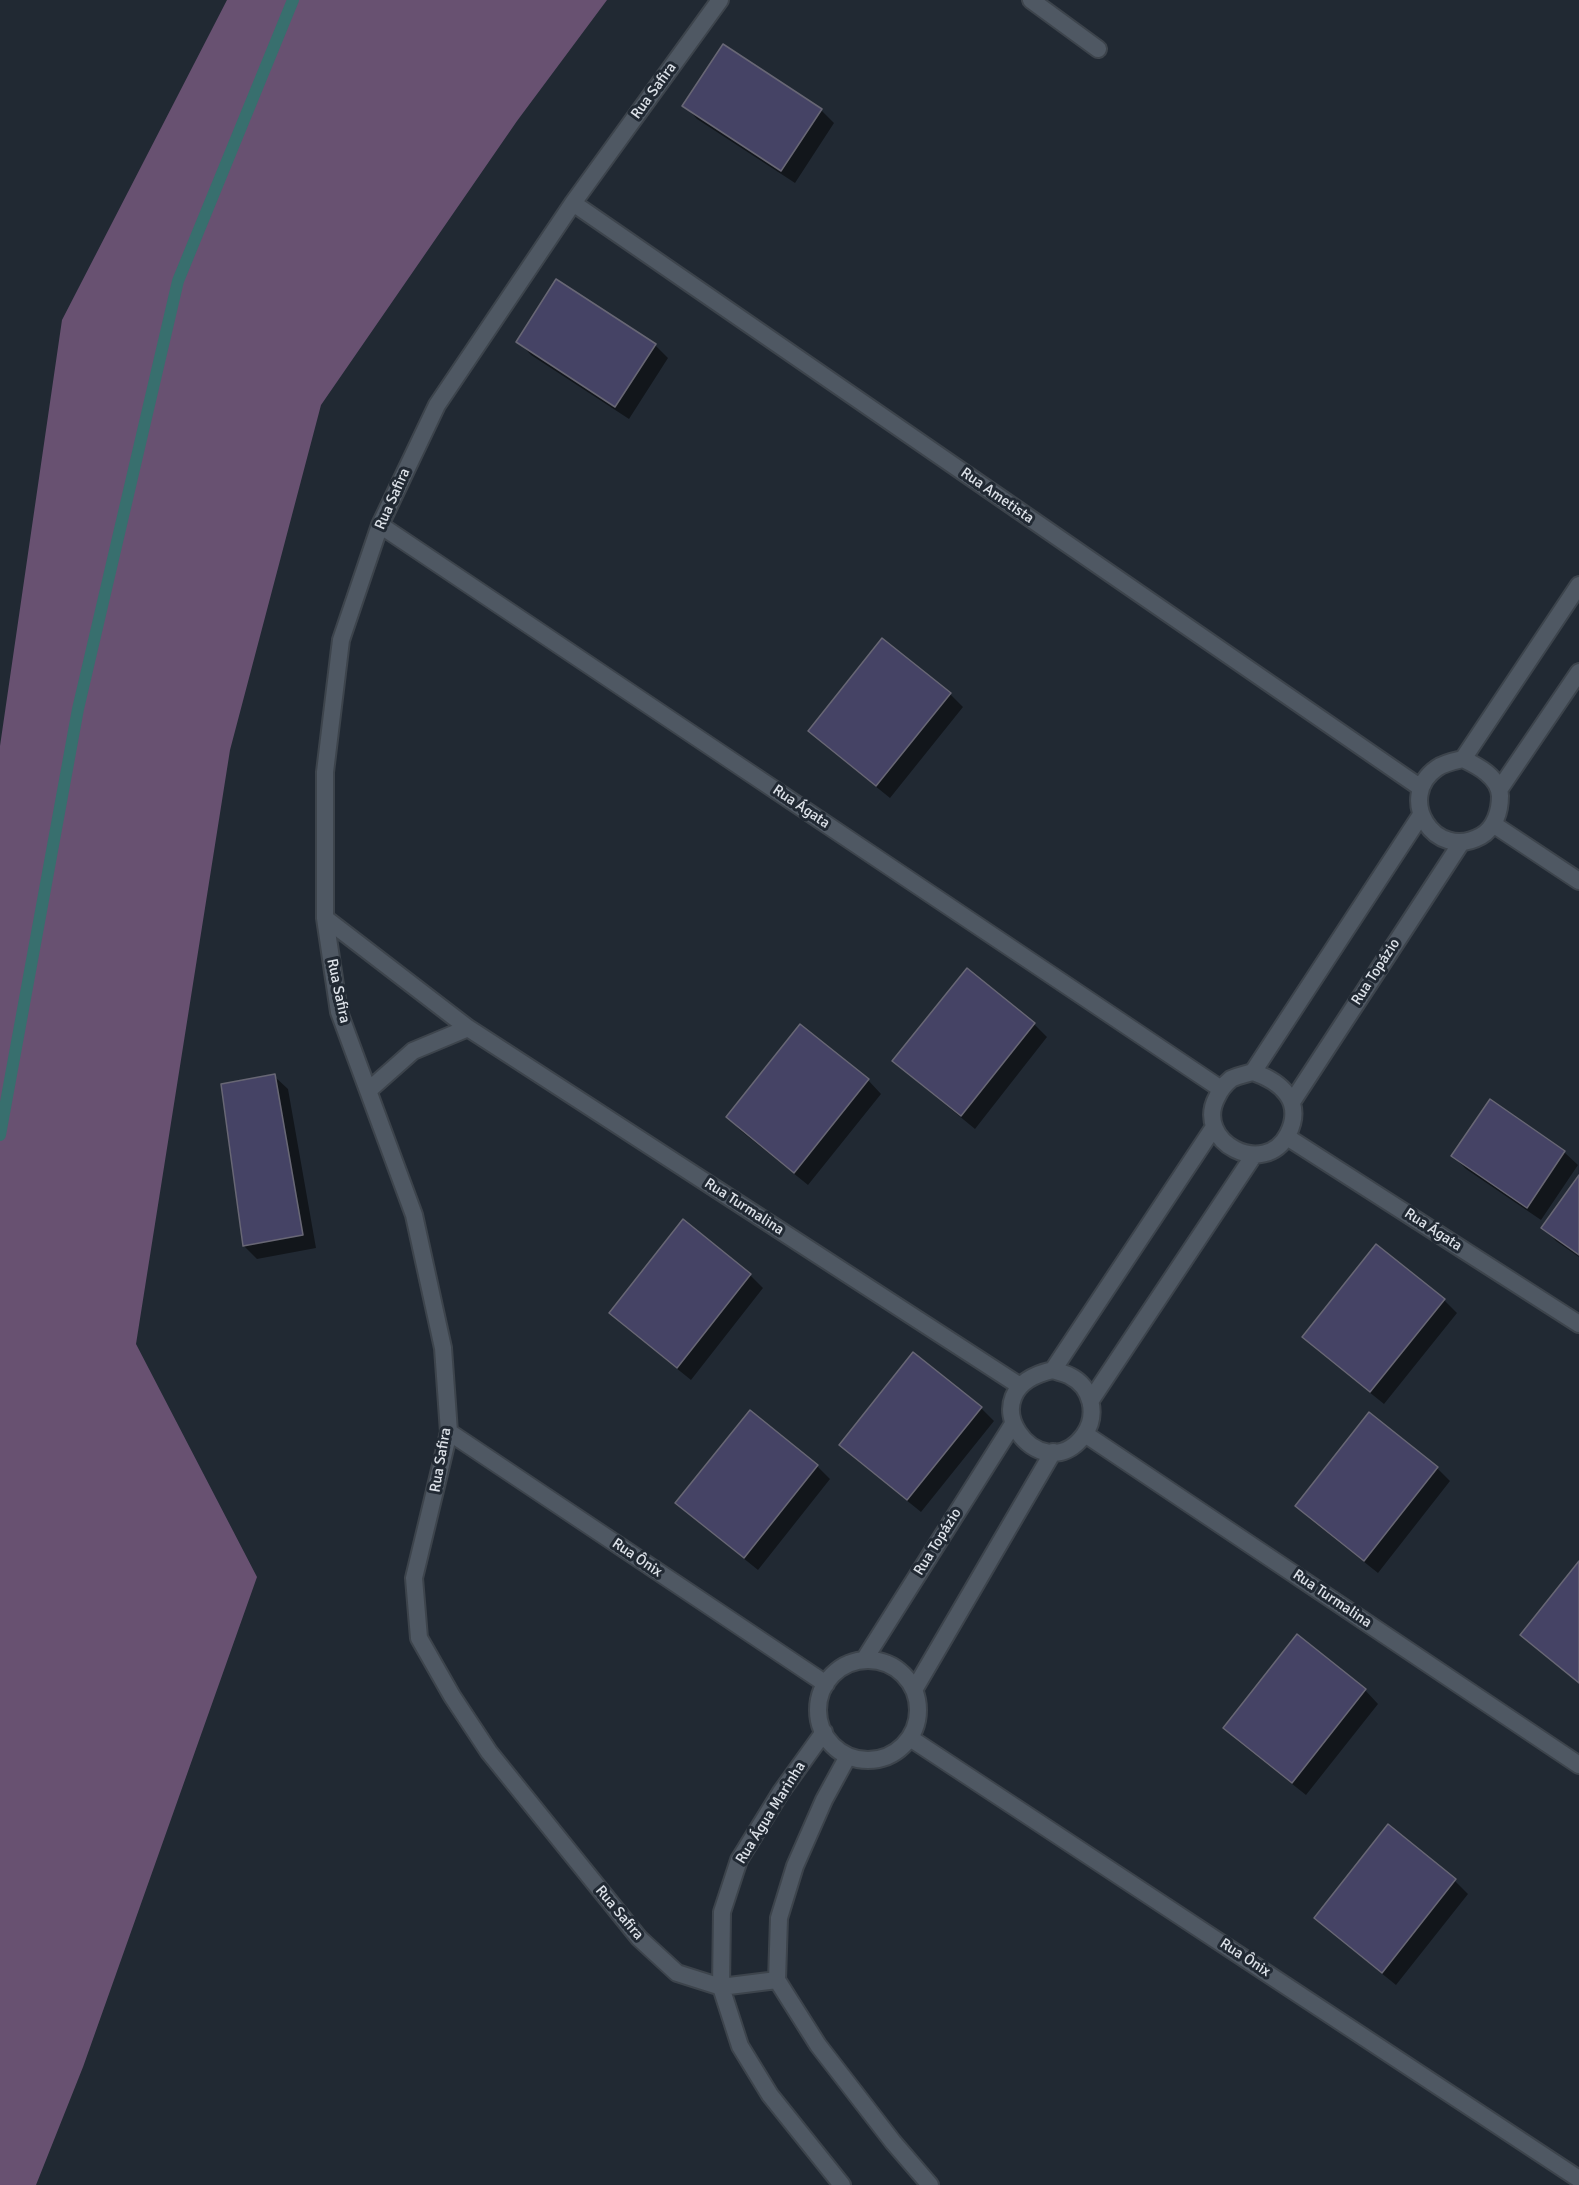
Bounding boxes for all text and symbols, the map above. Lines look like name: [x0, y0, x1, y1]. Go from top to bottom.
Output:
street label: Rua Safira: [627, 59, 681, 123]
street label: Rua Ametista: [957, 464, 1037, 528]
street label: Rua Safira: [371, 465, 415, 533]
street label: Rua Ágata: [769, 781, 833, 833]
street label: Rua Topázio: [1348, 935, 1404, 1009]
street label: Rua Safira: [322, 957, 354, 1025]
street label: Rua Turmalina: [701, 1175, 787, 1239]
street label: Rua Ágata: [1401, 1205, 1465, 1255]
street label: Rua Safira: [426, 1426, 456, 1494]
street label: Rua Topázio: [910, 1505, 966, 1579]
street label: Rua Ônix: [608, 1535, 666, 1581]
street label: Rua Turmalina: [1289, 1566, 1375, 1632]
street label: Rua Água Marinha: [732, 1758, 810, 1868]
street label: Rua Safira: [591, 1882, 647, 1944]
street label: Rua Ônix: [1216, 1935, 1274, 1981]

